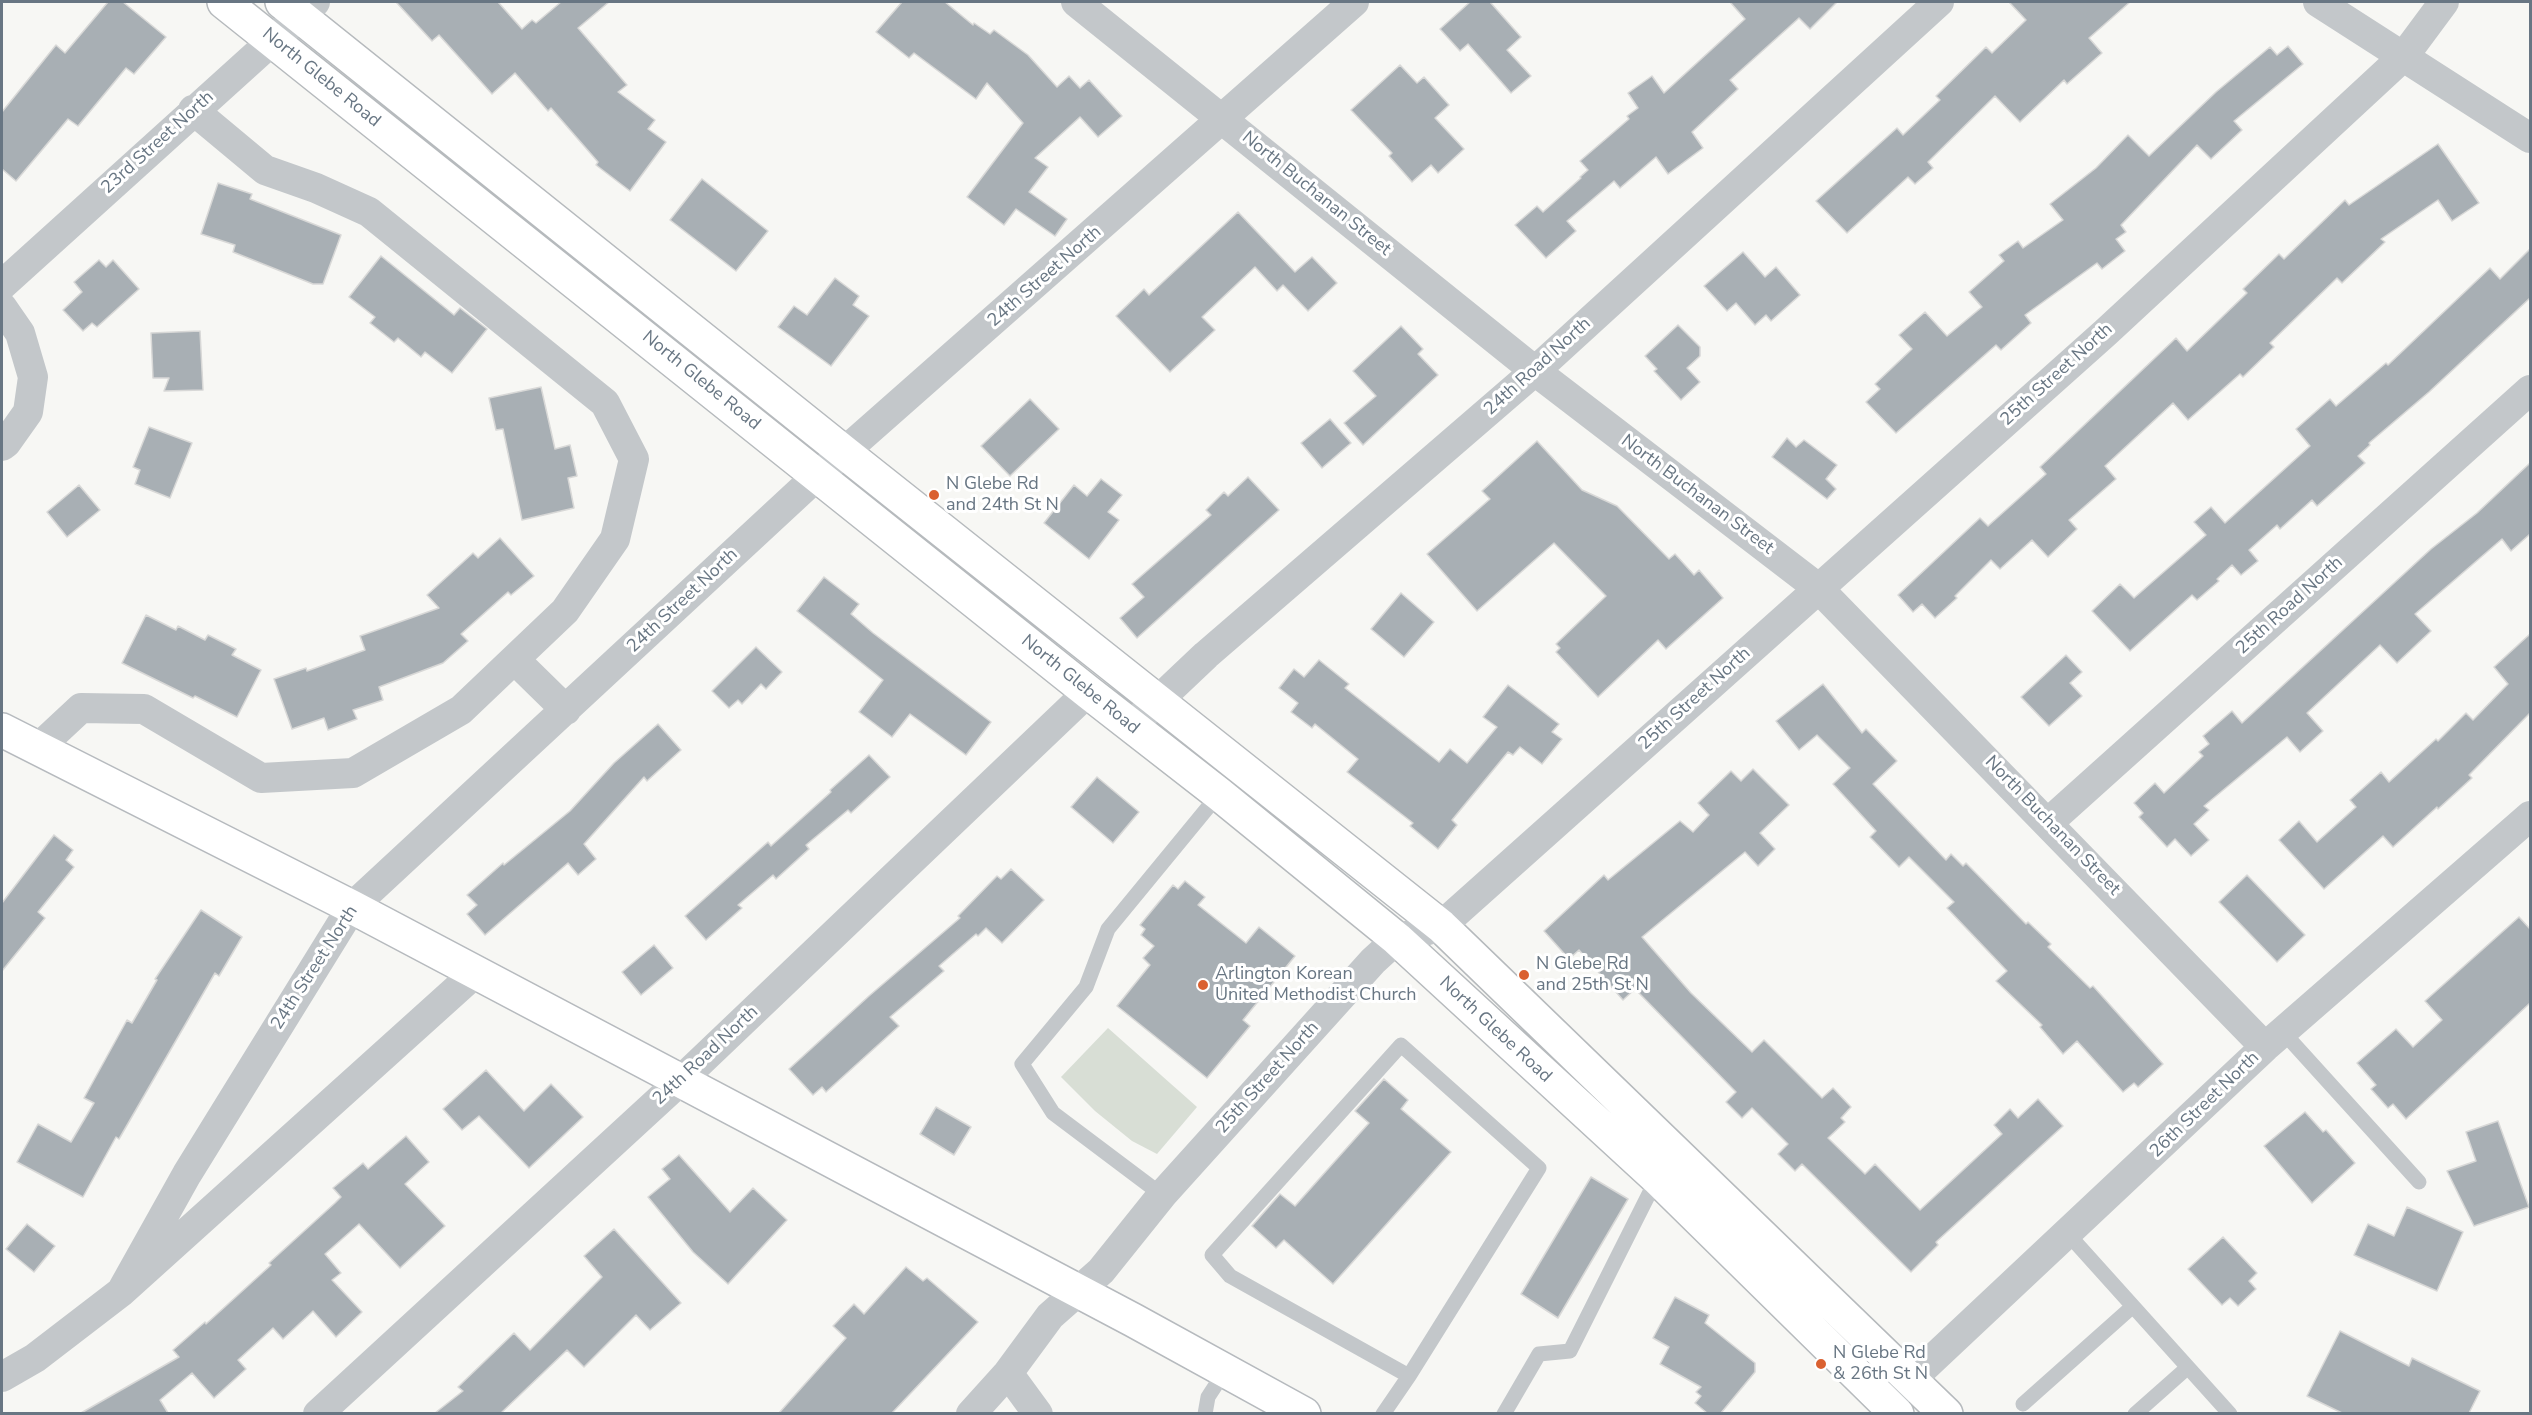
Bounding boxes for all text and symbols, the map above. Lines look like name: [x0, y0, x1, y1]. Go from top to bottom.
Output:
street label: North Glebe Road: [258, 24, 384, 132]
street label: 23rd Street North: [97, 87, 219, 199]
street label: North Buchanan Street: [1237, 127, 1395, 261]
street label: 24th Street North: [984, 222, 1106, 332]
street label: 24th Road North: [1480, 313, 1596, 421]
street label: 25th Street North: [1997, 319, 2117, 431]
street label: North Glebe Road: [638, 327, 764, 435]
street label: North Buchanan Street: [1616, 431, 1778, 559]
place label: N Glebe Rd and 24th St N: [946, 474, 1059, 516]
marker: N Glebe Rd and 24th St N: [927, 488, 941, 502]
street label: 24th Street North: [623, 544, 743, 658]
street label: 25th Road North: [2232, 552, 2348, 660]
street label: North Glebe Road: [1017, 631, 1143, 739]
street label: 25th Street North: [1635, 643, 1755, 755]
street label: North Buchanan Street: [1980, 752, 2124, 900]
street label: 24th Street North: [267, 902, 363, 1034]
place label: N Glebe Rd and 25th St N: [1536, 954, 1649, 996]
place label: Arlington Korean United Methodist Church: [1215, 964, 1416, 1006]
marker: N Glebe Rd and 25th St N: [1517, 968, 1531, 982]
street label: North Glebe Road: [1434, 972, 1556, 1088]
marker: Arlington Korean United Methodist Church: [1196, 978, 1210, 992]
street label: 24th Road North: [649, 1002, 763, 1110]
street label: 25th Street North: [1212, 1018, 1324, 1138]
street label: 26th Street North: [2146, 1047, 2264, 1163]
place label: N Glebe Rd & 26th St N: [1833, 1343, 1928, 1386]
marker: N Glebe Rd & 26th St N: [1814, 1357, 1828, 1371]

